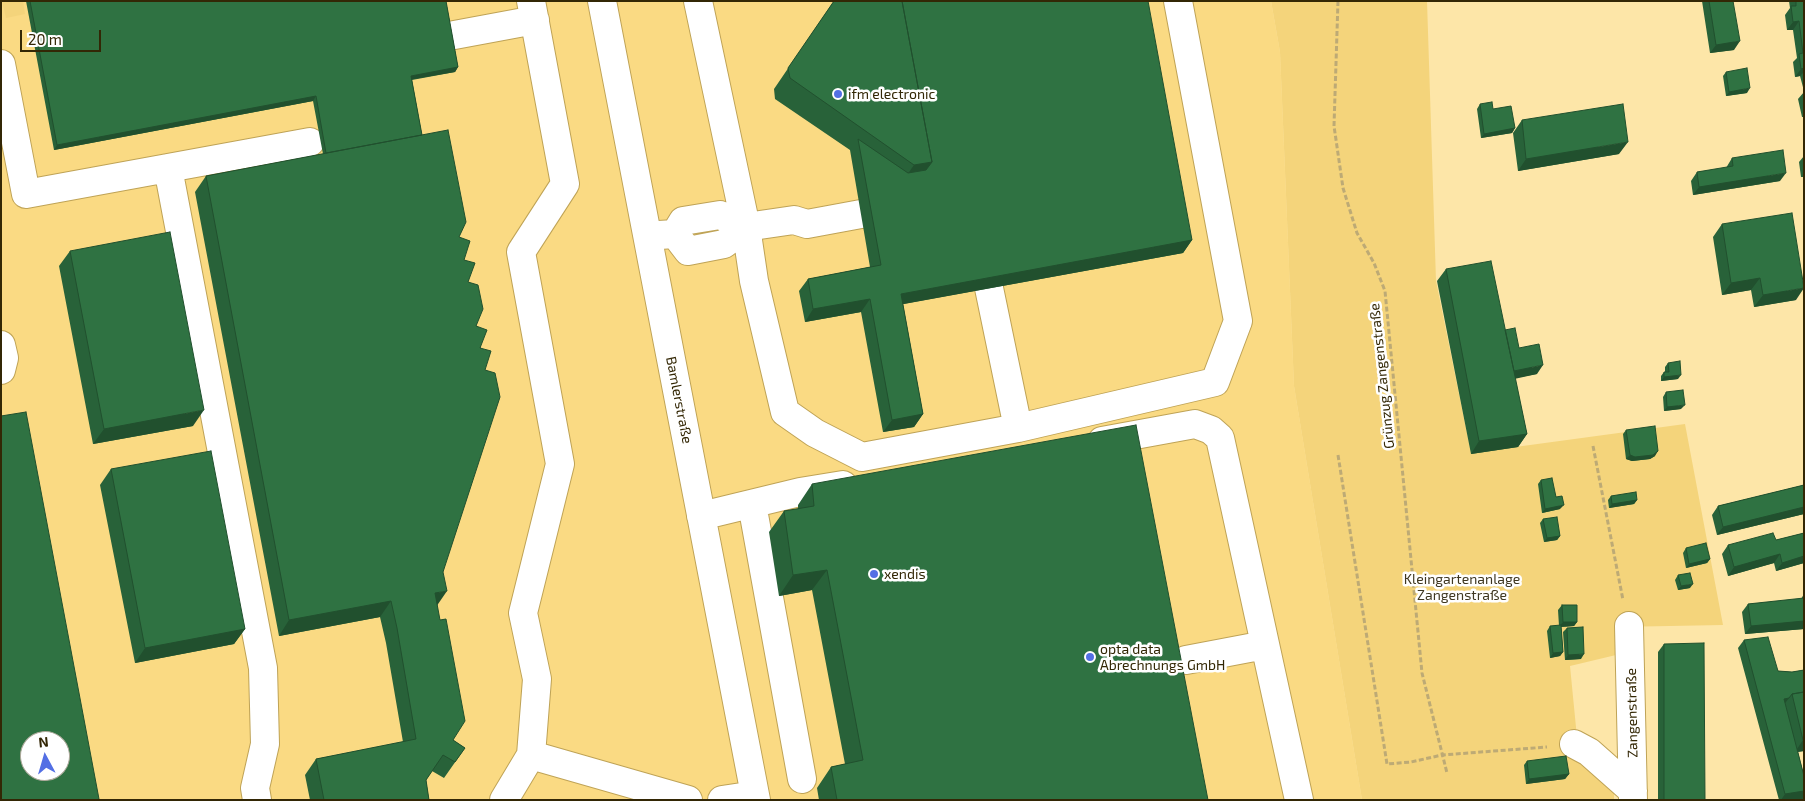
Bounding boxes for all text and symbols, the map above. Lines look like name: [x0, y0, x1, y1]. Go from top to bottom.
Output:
scale bar: [22, 20, 104, 52]
text: 20 m: [28, 30, 62, 48]
place label: ifm electronic: [848, 86, 935, 102]
marker: ifm electronic: [832, 88, 844, 100]
street label: Grünzug Zangenstraße: [1366, 302, 1398, 450]
street label: Bamlerstraße: [662, 355, 696, 445]
place label: xendis: [884, 566, 925, 582]
marker: xendis: [868, 568, 880, 580]
park label: Kleingartenanlage Zangenstraße: [1404, 571, 1520, 604]
place label: opta data Abrechnungs GmbH: [1100, 641, 1225, 674]
marker: opta data Abrechnungs GmbH: [1084, 651, 1096, 663]
street label: Zangenstraße: [1623, 668, 1641, 758]
north arrow: [20, 731, 70, 781]
text: N: [38, 733, 49, 751]

